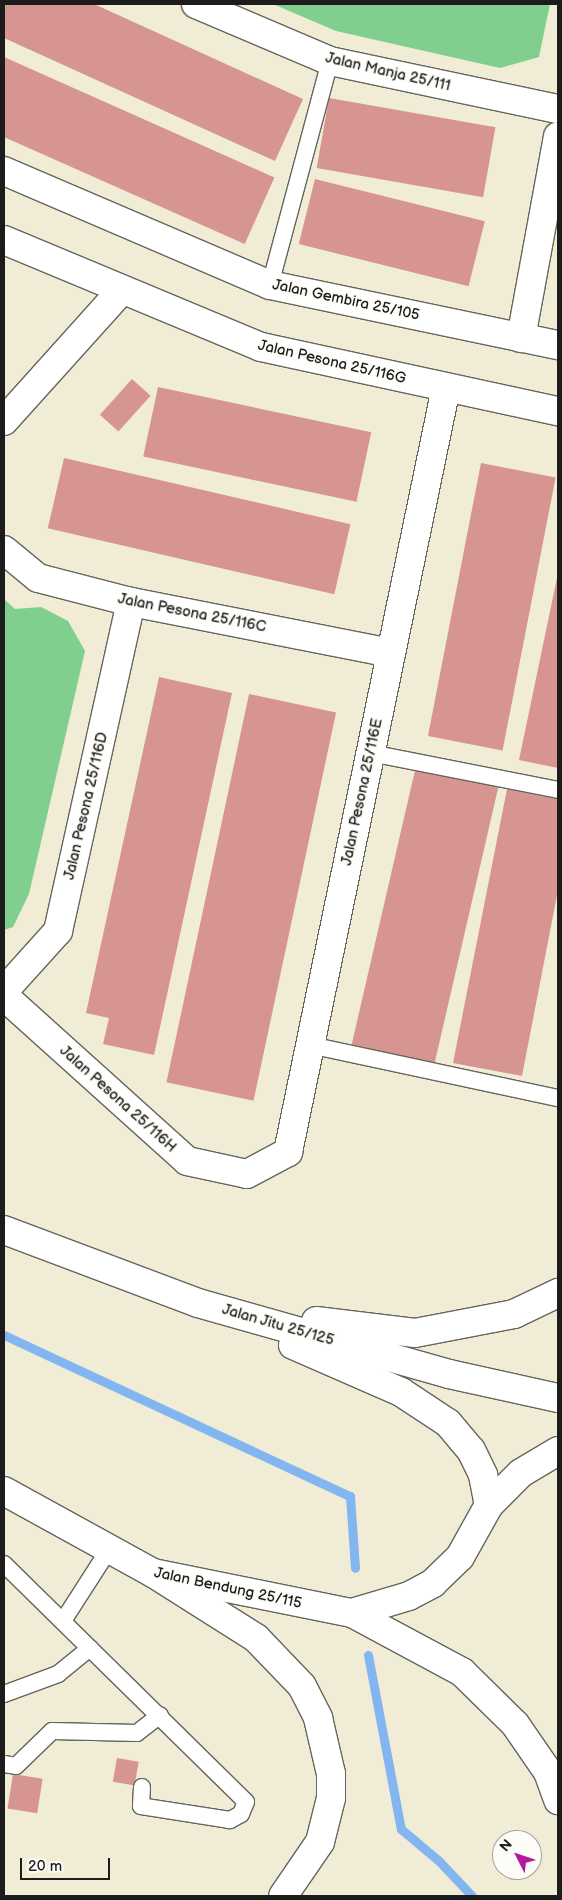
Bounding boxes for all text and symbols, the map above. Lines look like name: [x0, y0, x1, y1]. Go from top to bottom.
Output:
street label: Jalan Manja 25/111: [324, 49, 452, 95]
street label: Jalan Gembira 25/105: [271, 276, 421, 324]
street label: Jalan Pesona 25/116G: [256, 336, 408, 388]
street label: Jalan Pesona 25/116C: [116, 590, 268, 636]
street label: Jalan Pesona 25/116E: [338, 717, 386, 867]
street label: Jalan Pesona 25/116D: [60, 730, 112, 882]
street label: Jalan Pesona 25/116H: [56, 1042, 180, 1156]
street label: Jalan Jitu 25/125: [220, 1300, 336, 1350]
street label: Jalan Bendung 25/115: [153, 1564, 303, 1612]
north arrow: [492, 1830, 542, 1880]
text: N: [496, 1836, 516, 1855]
scale bar: [22, 1848, 112, 1880]
text: 20 m: [28, 1857, 62, 1876]

